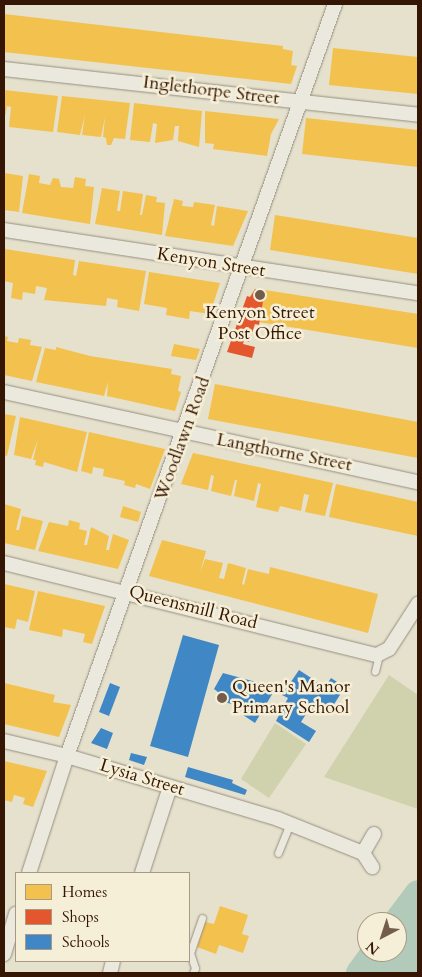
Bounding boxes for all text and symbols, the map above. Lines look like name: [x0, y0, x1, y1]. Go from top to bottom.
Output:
street label: Inglethorpe Street: [142, 72, 280, 110]
street label: Kenyon Street: [155, 244, 267, 282]
marker: Kenyon Street Post Office: [254, 289, 266, 301]
place label: Kenyon Street Post Office: [205, 303, 315, 346]
street label: Woodlawn Road: [151, 374, 215, 504]
street label: Langthorne Street: [215, 429, 353, 477]
street label: Queensmill Road: [126, 582, 260, 634]
place label: Queen's Manor Primary School: [232, 677, 350, 720]
marker: Queen's Manor Primary School: [216, 692, 228, 704]
street label: Lysia Street: [97, 755, 187, 801]
legend: [15, 872, 190, 962]
text: Homes: [62, 882, 107, 902]
text: Shops: [62, 907, 99, 927]
north arrow: [357, 912, 407, 962]
text: Schools: [62, 932, 110, 952]
text: N: [362, 937, 383, 959]

